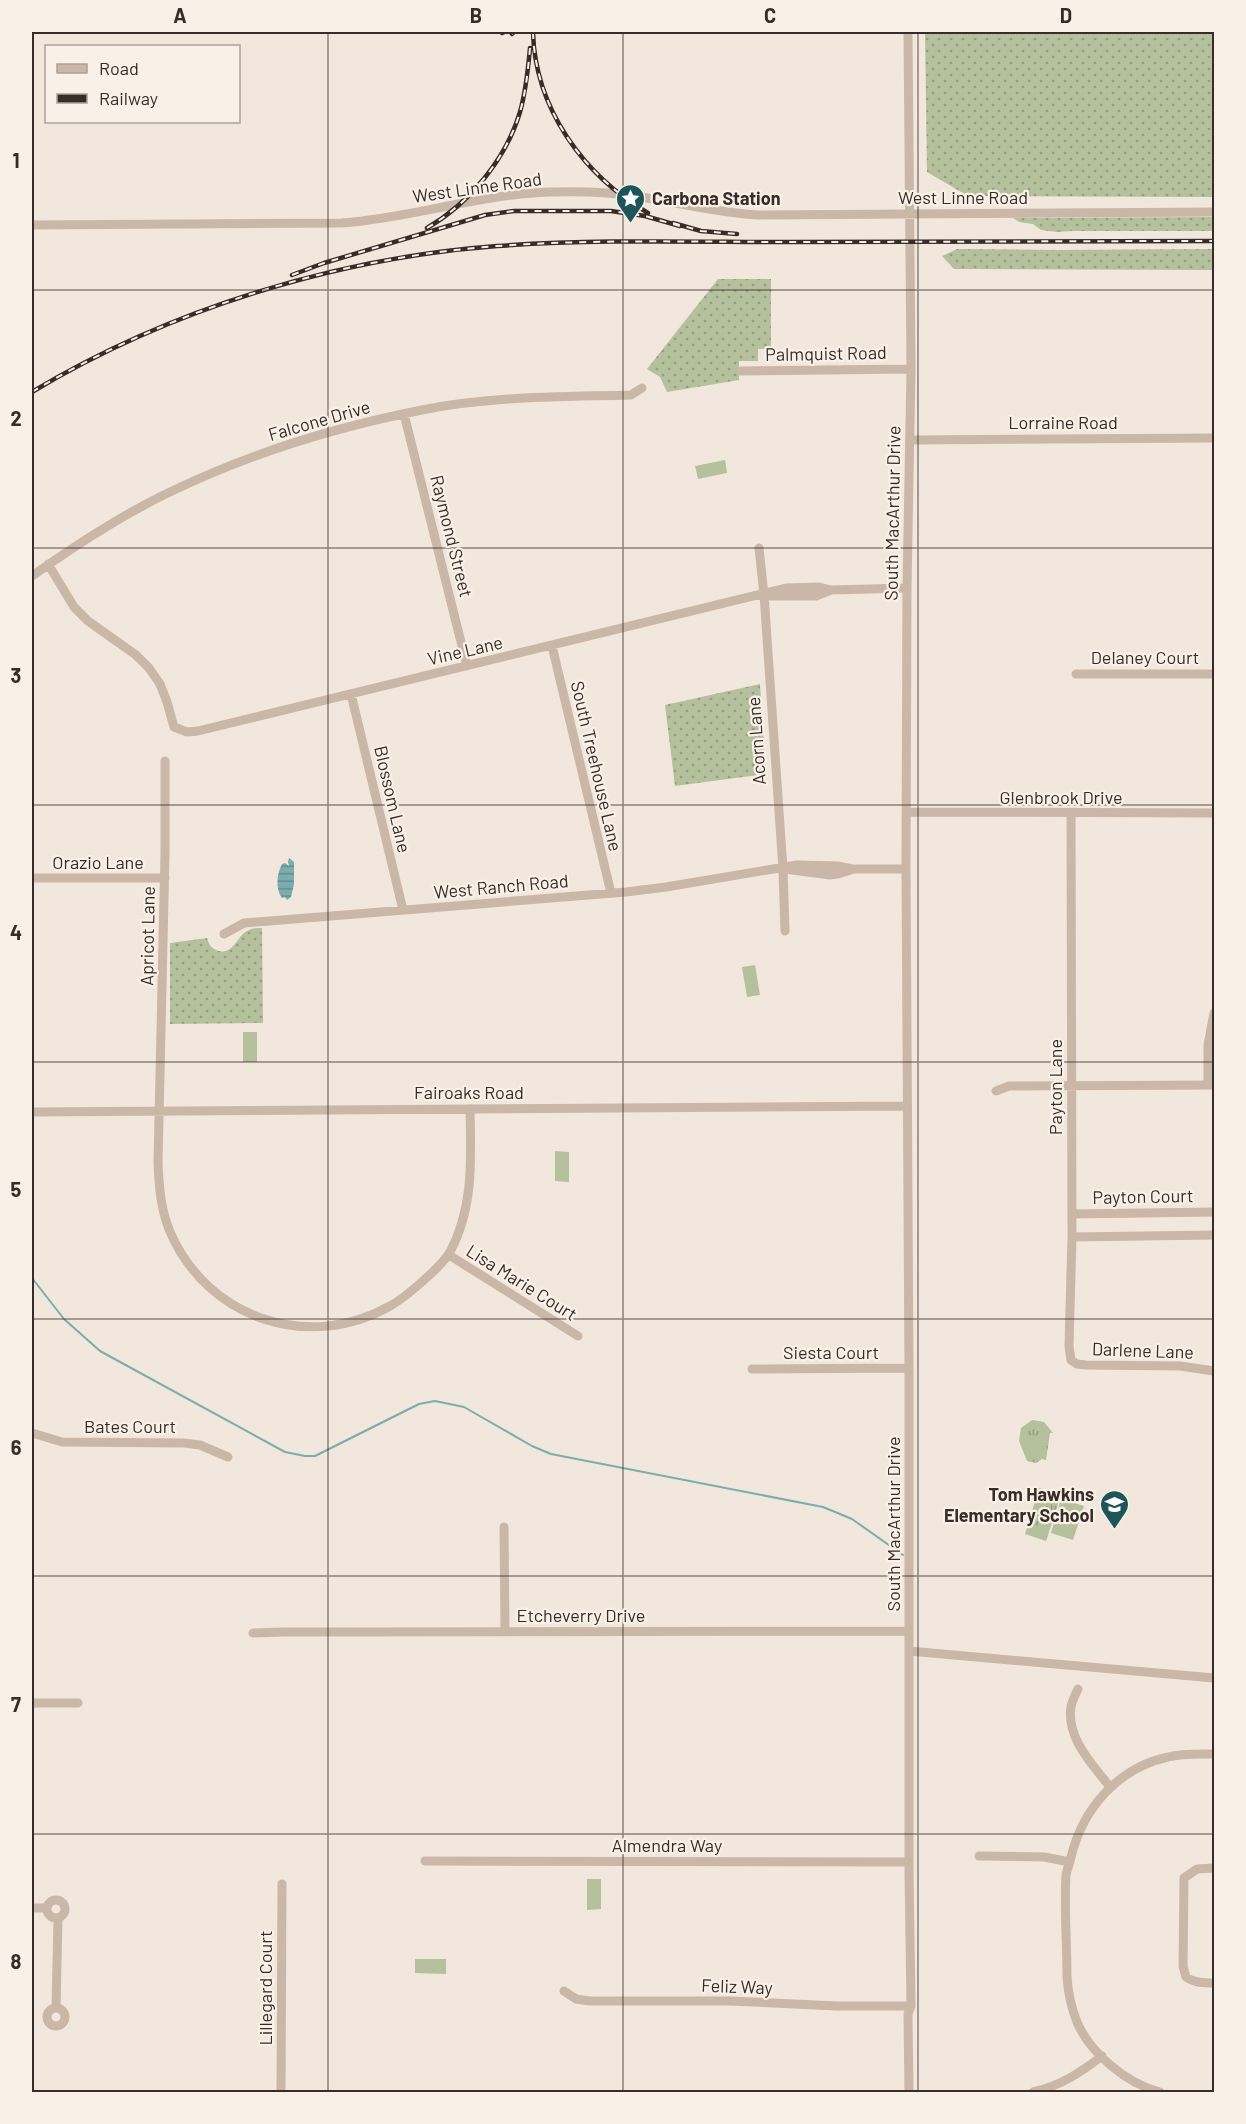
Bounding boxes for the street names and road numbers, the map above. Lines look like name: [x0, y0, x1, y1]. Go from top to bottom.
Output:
street label: West Linne Road: [411, 167, 543, 207]
street label: West Linne Road: [898, 186, 1028, 208]
street label: Palmquist Road: [765, 341, 887, 365]
street label: Falcone Drive: [266, 395, 372, 445]
street label: Lorraine Road: [1008, 411, 1118, 433]
street label: South MacArthur Drive: [879, 425, 905, 601]
street label: Raymond Street: [426, 473, 478, 599]
street label: Vine Lane: [425, 631, 505, 669]
street label: Delaney Court: [1091, 646, 1199, 668]
street label: South Treehouse Lane: [567, 679, 627, 853]
street label: Acorn Lane: [742, 696, 770, 786]
street label: Blossom Lane: [370, 743, 416, 855]
street label: Glenbrook Drive: [999, 786, 1123, 808]
street label: Orazio Lane: [52, 851, 144, 873]
street label: West Ranch Road: [433, 869, 569, 903]
street label: Apricot Lane: [135, 886, 159, 986]
street label: Payton Lane: [1044, 1039, 1066, 1135]
street label: Fairoaks Road: [414, 1081, 524, 1103]
street label: Payton Court: [1092, 1184, 1194, 1208]
street label: Lisa Marie Court: [463, 1239, 581, 1325]
street label: Darlene Lane: [1092, 1337, 1194, 1363]
street label: Siesta Court: [783, 1341, 879, 1363]
street label: Bates Court: [84, 1415, 176, 1437]
street label: South MacArthur Drive: [882, 1436, 904, 1612]
street label: Etcheverry Drive: [517, 1604, 645, 1626]
street label: Almendra Way: [612, 1834, 722, 1856]
street label: Lillegard Court: [254, 1930, 276, 2046]
street label: Feliz Way: [701, 1974, 773, 1998]

